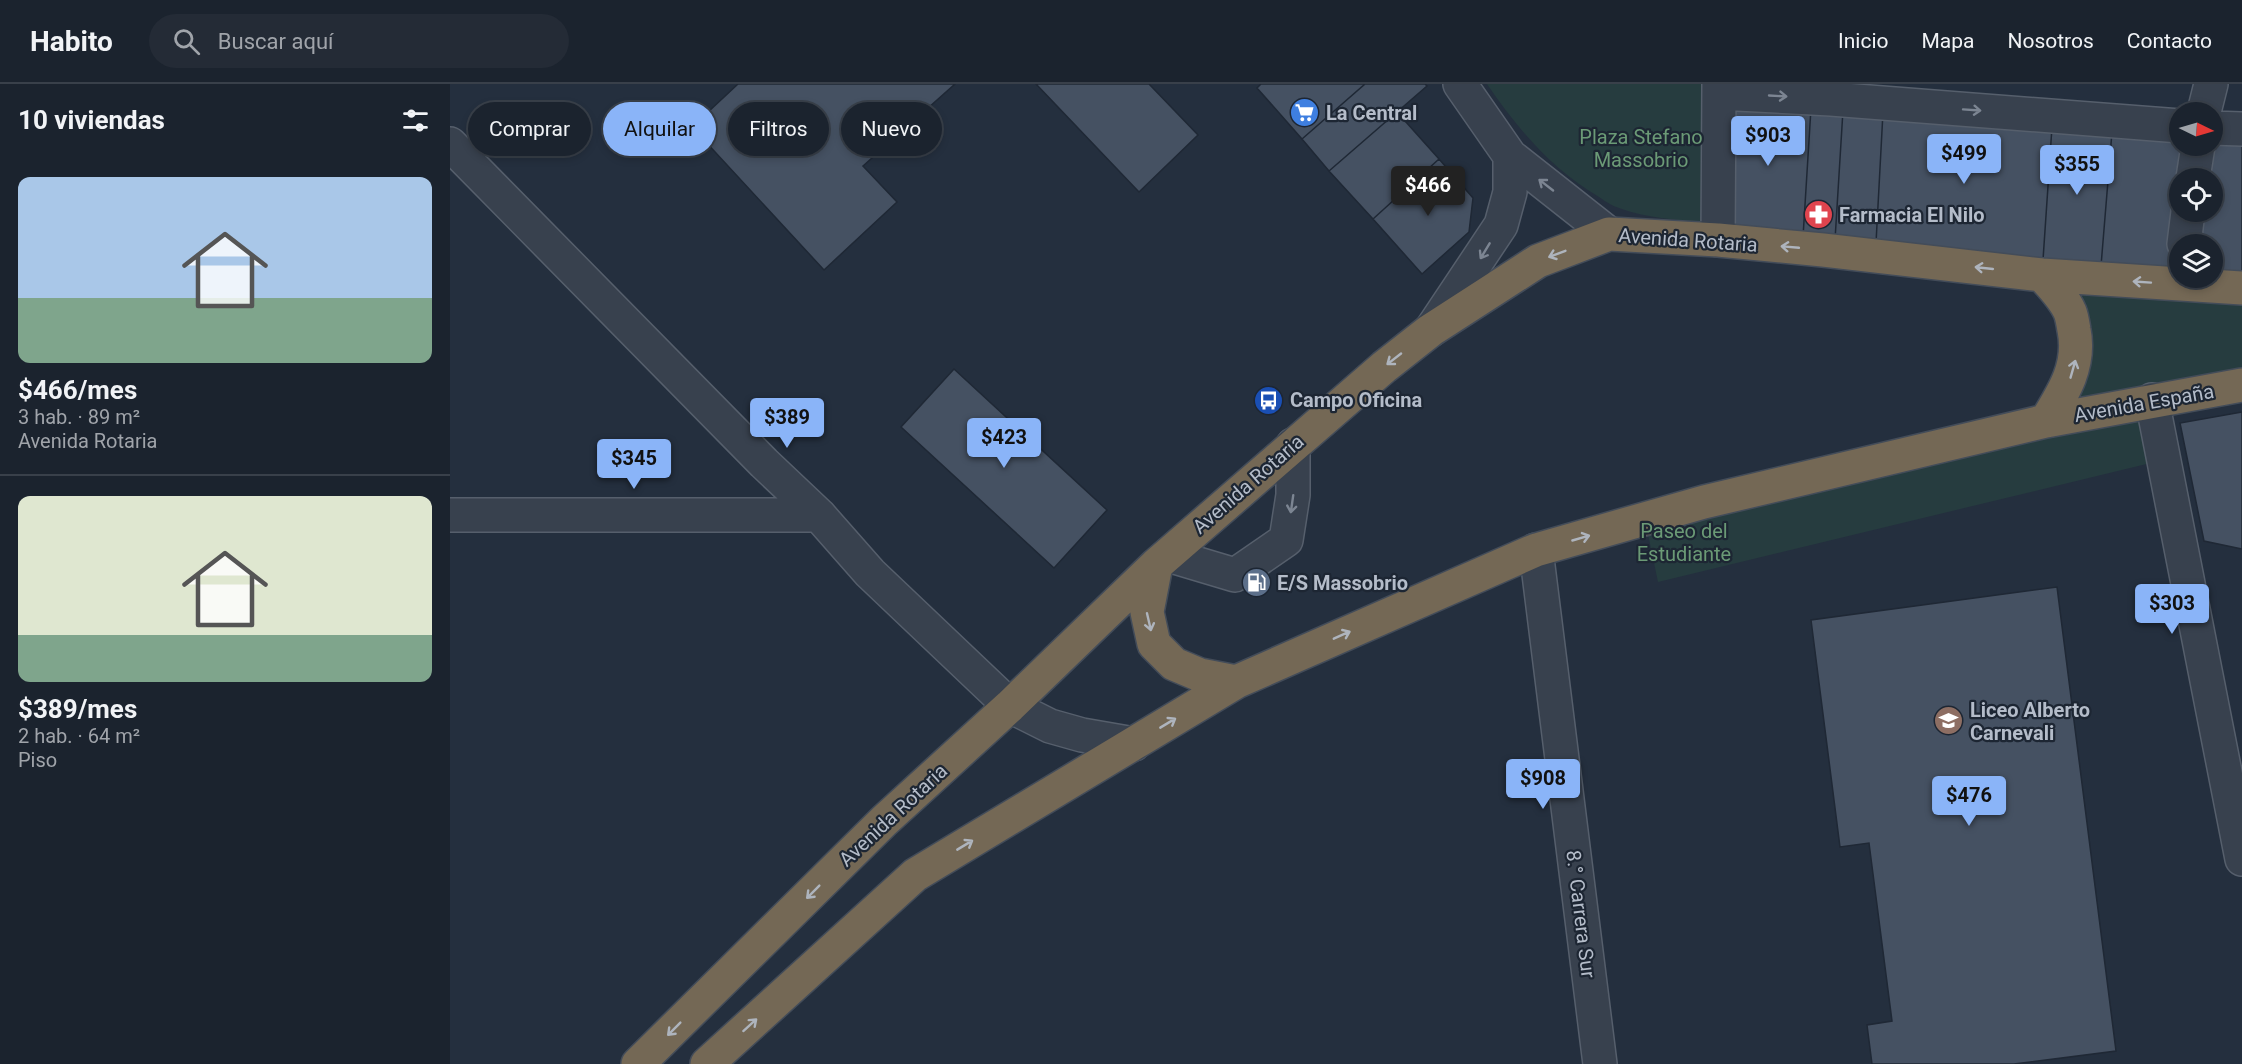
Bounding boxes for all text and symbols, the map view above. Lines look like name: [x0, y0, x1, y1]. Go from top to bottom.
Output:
search box: [149, 14, 569, 68]
text: Habito: [30, 25, 113, 58]
icon: search: [170, 25, 203, 58]
text: Buscar aquí: [218, 29, 333, 54]
text: Inicio: [1838, 29, 1888, 53]
text: Mapa: [1921, 29, 1974, 53]
text: Nosotros: [2007, 29, 2094, 53]
text: Contacto: [2127, 29, 2212, 53]
one-way arrow: [1767, 91, 1787, 102]
supermarket icon: La Central: [1289, 97, 1321, 129]
place label: La Central: [1326, 101, 1417, 125]
chip: Comprar: [468, 102, 591, 156]
chip: Alquilar: [603, 102, 716, 156]
chip: Filtros: [728, 102, 829, 156]
chip: Nuevo: [841, 102, 942, 156]
north arrow: [2169, 102, 2223, 156]
map controls: [2169, 102, 2223, 288]
icon: filters: [399, 104, 432, 137]
text: 10 viviendas: [18, 105, 165, 135]
one-way arrow: [1962, 105, 1982, 116]
pin: $903: [1732, 116, 1804, 167]
text: $903: [1745, 123, 1791, 147]
park label: Plaza Stefano Massobrio: [1579, 125, 1703, 172]
pin: $499: [1928, 134, 2000, 185]
text: $499: [1941, 141, 1987, 165]
pin: $355: [2041, 145, 2113, 196]
text: $355: [2054, 152, 2100, 176]
pin: $466: [1392, 166, 1464, 217]
button: locate: [2169, 168, 2223, 222]
text: $466: [1405, 173, 1451, 197]
one-way arrow: [1539, 178, 1555, 191]
pharmacy icon: Farmacia El Nilo: [1802, 199, 1834, 231]
place label: Farmacia El Nilo: [1839, 203, 1985, 227]
icon: home: [171, 216, 279, 324]
street label: Avenida Rotaria: [1618, 223, 1758, 257]
button: layers: [2169, 234, 2223, 288]
one-way arrow: [1781, 241, 1801, 252]
one-way arrow: [1479, 242, 1491, 259]
one-way arrow: [1549, 249, 1567, 260]
one-way arrow: [1975, 262, 1995, 273]
one-way arrow: [2132, 276, 2152, 287]
one-way arrow: [1387, 353, 1403, 366]
one-way arrow: [2068, 360, 2079, 379]
text: $466/mes: [18, 375, 137, 405]
street label: Avenida España: [2072, 379, 2216, 427]
bus stop icon: Campo Oficina: [1253, 384, 1285, 416]
place label: Campo Oficina: [1290, 388, 1423, 412]
pin: $389: [751, 398, 823, 449]
text: 3 hab. · 89 m²: [18, 405, 140, 429]
text: $389: [764, 405, 810, 429]
pin: $423: [968, 418, 1040, 469]
text: $423: [981, 425, 1027, 449]
text: Avenida Rotaria: [18, 429, 157, 453]
street label: Avenida Rotaria: [1188, 429, 1308, 539]
pin: $345: [598, 439, 670, 490]
text: $345: [611, 446, 657, 470]
one-way arrow: [1286, 493, 1297, 513]
park label: Paseo del Estudiante: [1637, 519, 1731, 566]
one-way arrow: [1571, 531, 1590, 543]
icon: home: [171, 535, 279, 643]
fuel station icon: E/S Massobrio: [1240, 567, 1272, 599]
place label: E/S Massobrio: [1277, 571, 1408, 595]
pin: $303: [2136, 584, 2208, 635]
text: $303: [2149, 591, 2195, 615]
one-way arrow: [1144, 612, 1155, 632]
one-way arrow: [1333, 629, 1351, 641]
text: $389/mes: [18, 694, 137, 724]
place label: Liceo Alberto Carnevali: [1970, 698, 2090, 745]
school or university icon: Liceo Alberto Carnevali: [1933, 705, 1965, 737]
one-way arrow: [1160, 716, 1177, 729]
text: 2 hab. · 64 m²: [18, 724, 140, 748]
text: Piso: [18, 748, 57, 772]
street label: Avenida Rotaria: [834, 759, 952, 871]
pin: $908: [1507, 759, 1579, 810]
text: $908: [1520, 766, 1566, 790]
pin: $476: [1933, 776, 2005, 827]
text: $476: [1946, 783, 1992, 807]
one-way arrow: [956, 838, 973, 850]
street label: 8.° Carrera Sur: [1561, 849, 1601, 980]
one-way arrow: [805, 885, 820, 899]
one-way arrow: [742, 1018, 757, 1032]
one-way arrow: [666, 1021, 681, 1036]

